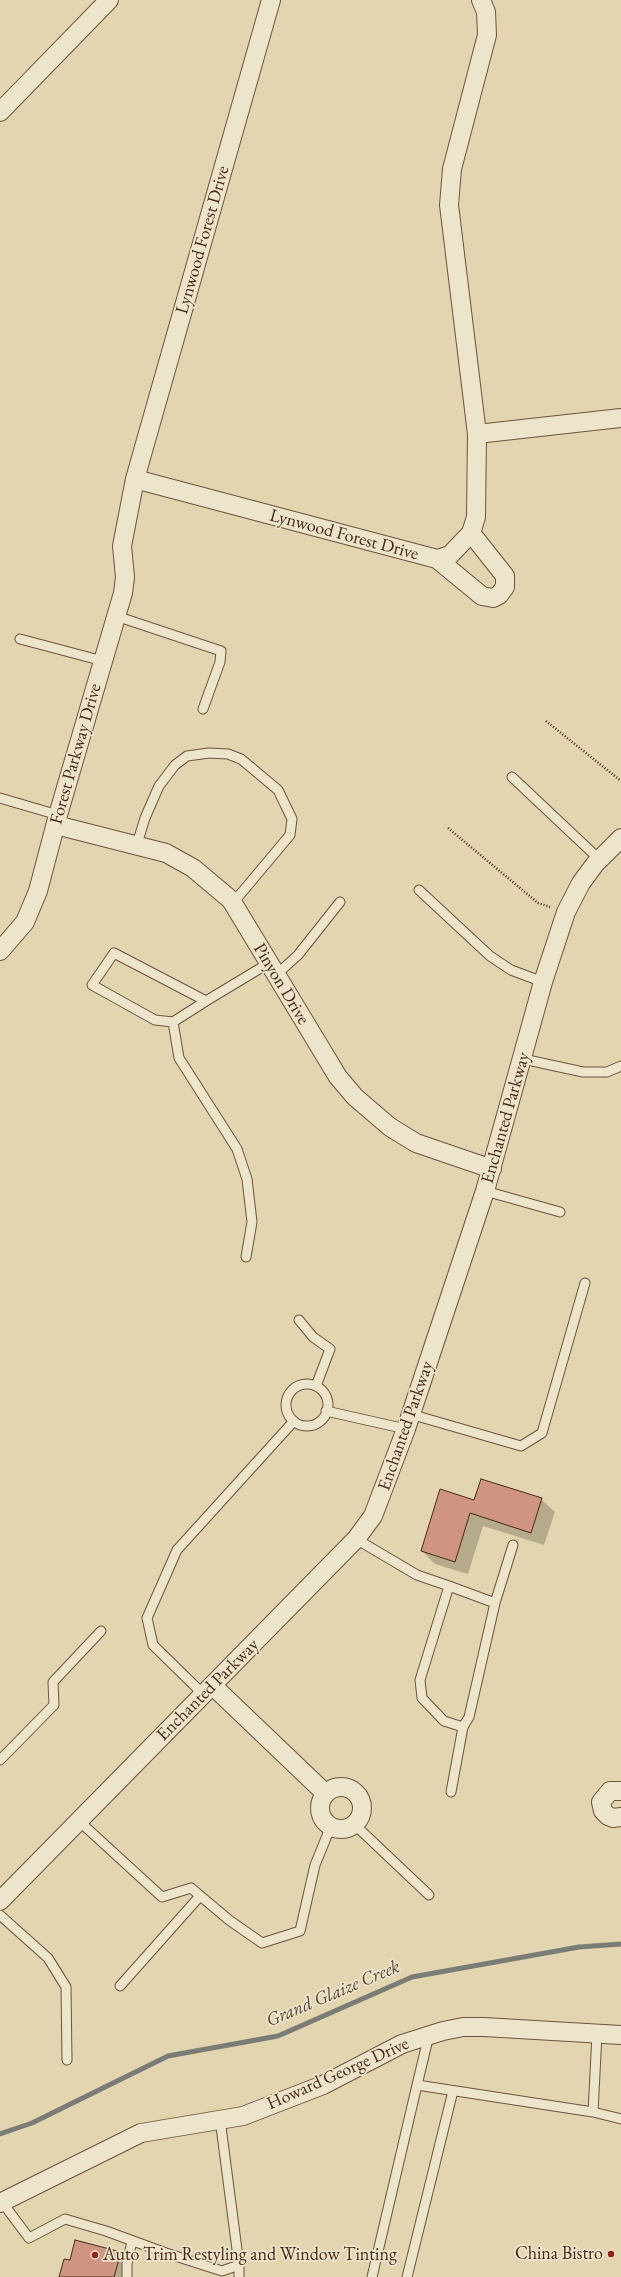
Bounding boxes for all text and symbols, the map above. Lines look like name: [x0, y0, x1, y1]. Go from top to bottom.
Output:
street label: Lynwood Forest Drive: [172, 163, 234, 317]
street label: Lynwood Forest Drive: [267, 505, 421, 565]
street label: Forest Parkway Drive: [46, 681, 106, 827]
street label: Pinyon Drive: [248, 939, 314, 1029]
street label: Enchanted Parkway: [477, 1050, 535, 1186]
street label: Enchanted Parkway: [374, 1358, 438, 1494]
street label: Enchanted Parkway: [152, 1634, 264, 1746]
water label: Grand Glaize Creek: [263, 1956, 403, 2032]
street label: Howard George Drive: [264, 2033, 412, 2115]
place label: China Bistro: [515, 2243, 603, 2265]
place label: Auto Trim Restyling and Window Tinting: [103, 2244, 397, 2266]
marker: China Bistro: [606, 2249, 616, 2259]
marker: Auto Trim Restyling and Window Tinting: [90, 2250, 100, 2260]

